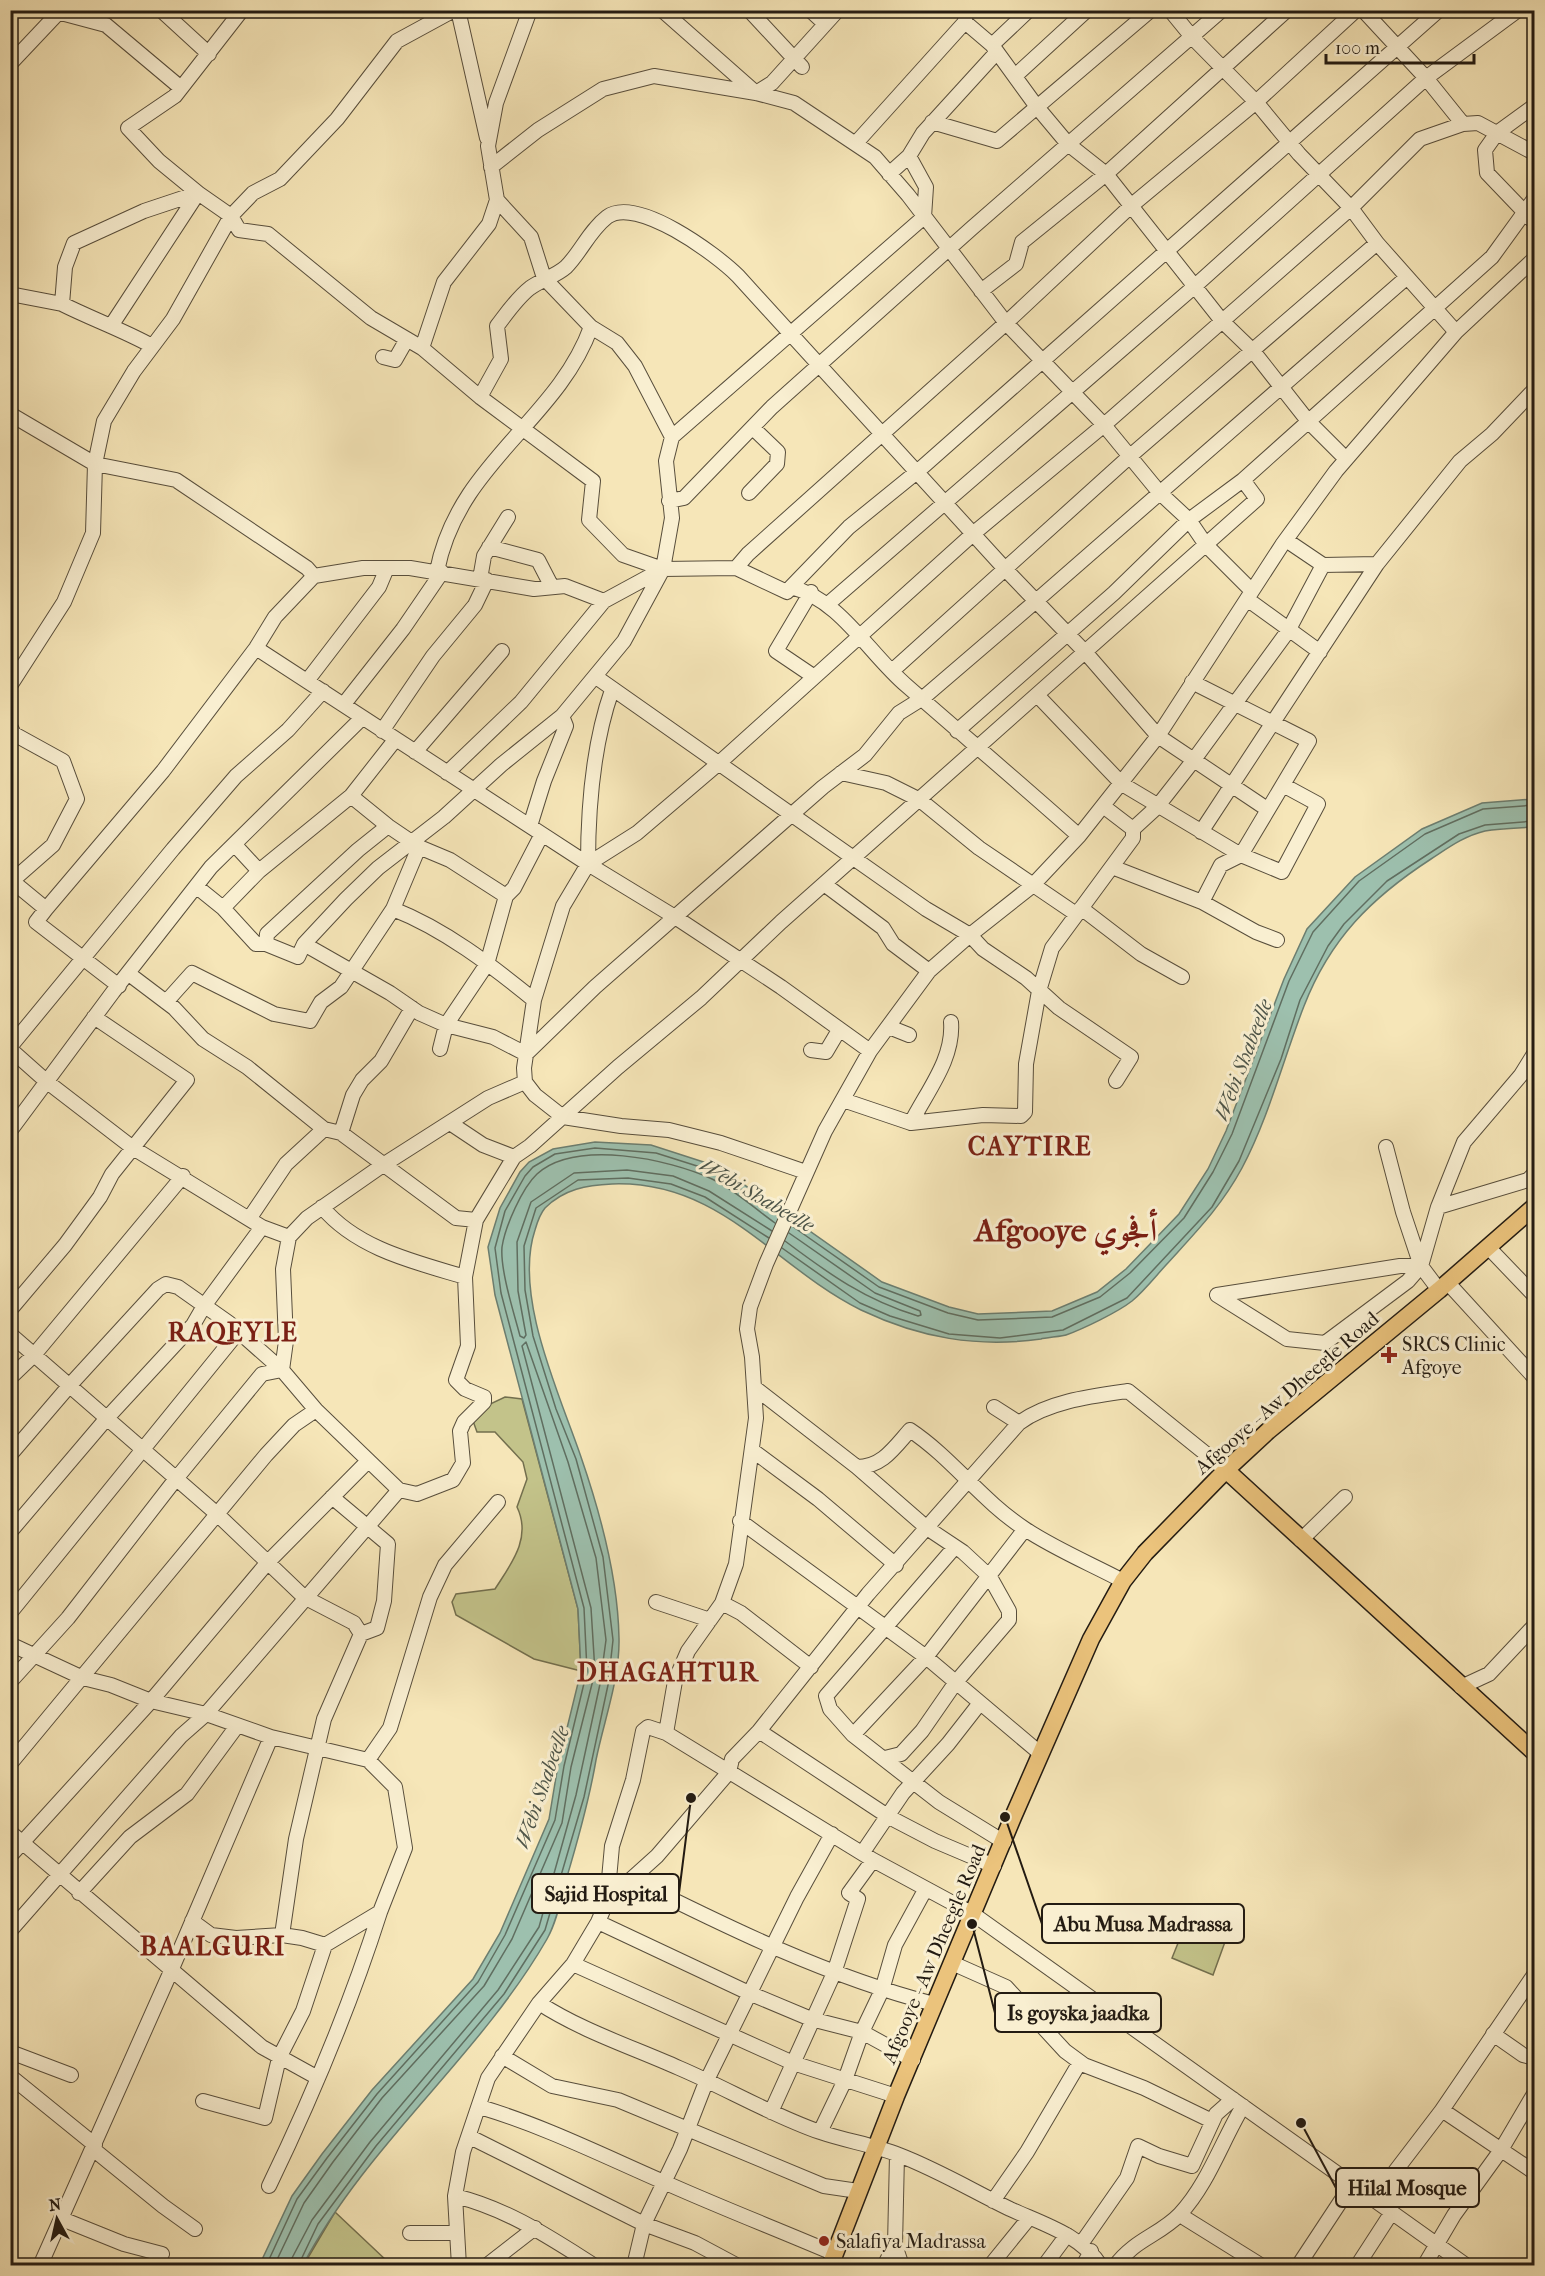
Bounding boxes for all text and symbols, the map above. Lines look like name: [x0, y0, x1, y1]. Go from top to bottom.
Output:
scale bar: [1326, 27, 1474, 65]
text: 100 m: [1335, 38, 1380, 59]
water label: Webi Shabeelle: [1209, 996, 1277, 1124]
district label: CAYTIRE: [968, 1131, 1092, 1162]
water label: Webi Shabeelle: [696, 1153, 819, 1238]
district label: Afgooye أفجوي: [973, 1208, 1158, 1256]
street label: Afgooye - Aw Dheegle Road: [1190, 1306, 1384, 1480]
district label: RAQEYLE: [168, 1317, 298, 1348]
place label: SRCS Clinic Afgoye: [1401, 1333, 1506, 1379]
marker: SRCS Clinic Afgoye: [1380, 1346, 1398, 1364]
district label: DHAGAHTUR: [577, 1657, 760, 1688]
water label: Webi Shabeelle: [510, 1722, 574, 1851]
street label: Afgooye - Aw Dheegle Road: [877, 1840, 991, 2068]
callout: Sajid Hospital: [532, 1874, 679, 1913]
text: Sajid Hospital: [544, 1882, 668, 1906]
callout: Abu Musa Madrassa: [1042, 1904, 1244, 1943]
text: Abu Musa Madrassa: [1052, 1912, 1233, 1936]
district label: BAALGURI: [140, 1931, 286, 1962]
callout: Is goyska jaadka: [995, 1993, 1161, 2032]
text: Is goyska jaadka: [1007, 2001, 1150, 2025]
callout: Hilal Mosque: [1336, 2168, 1479, 2207]
text: Hilal Mosque: [1347, 2176, 1467, 2200]
north arrow: [27, 2189, 87, 2249]
text: N: [48, 2194, 63, 2215]
place label: Salafiya Madrassa: [836, 2230, 986, 2253]
marker: Salafiya Madrassa: [817, 2234, 831, 2248]

